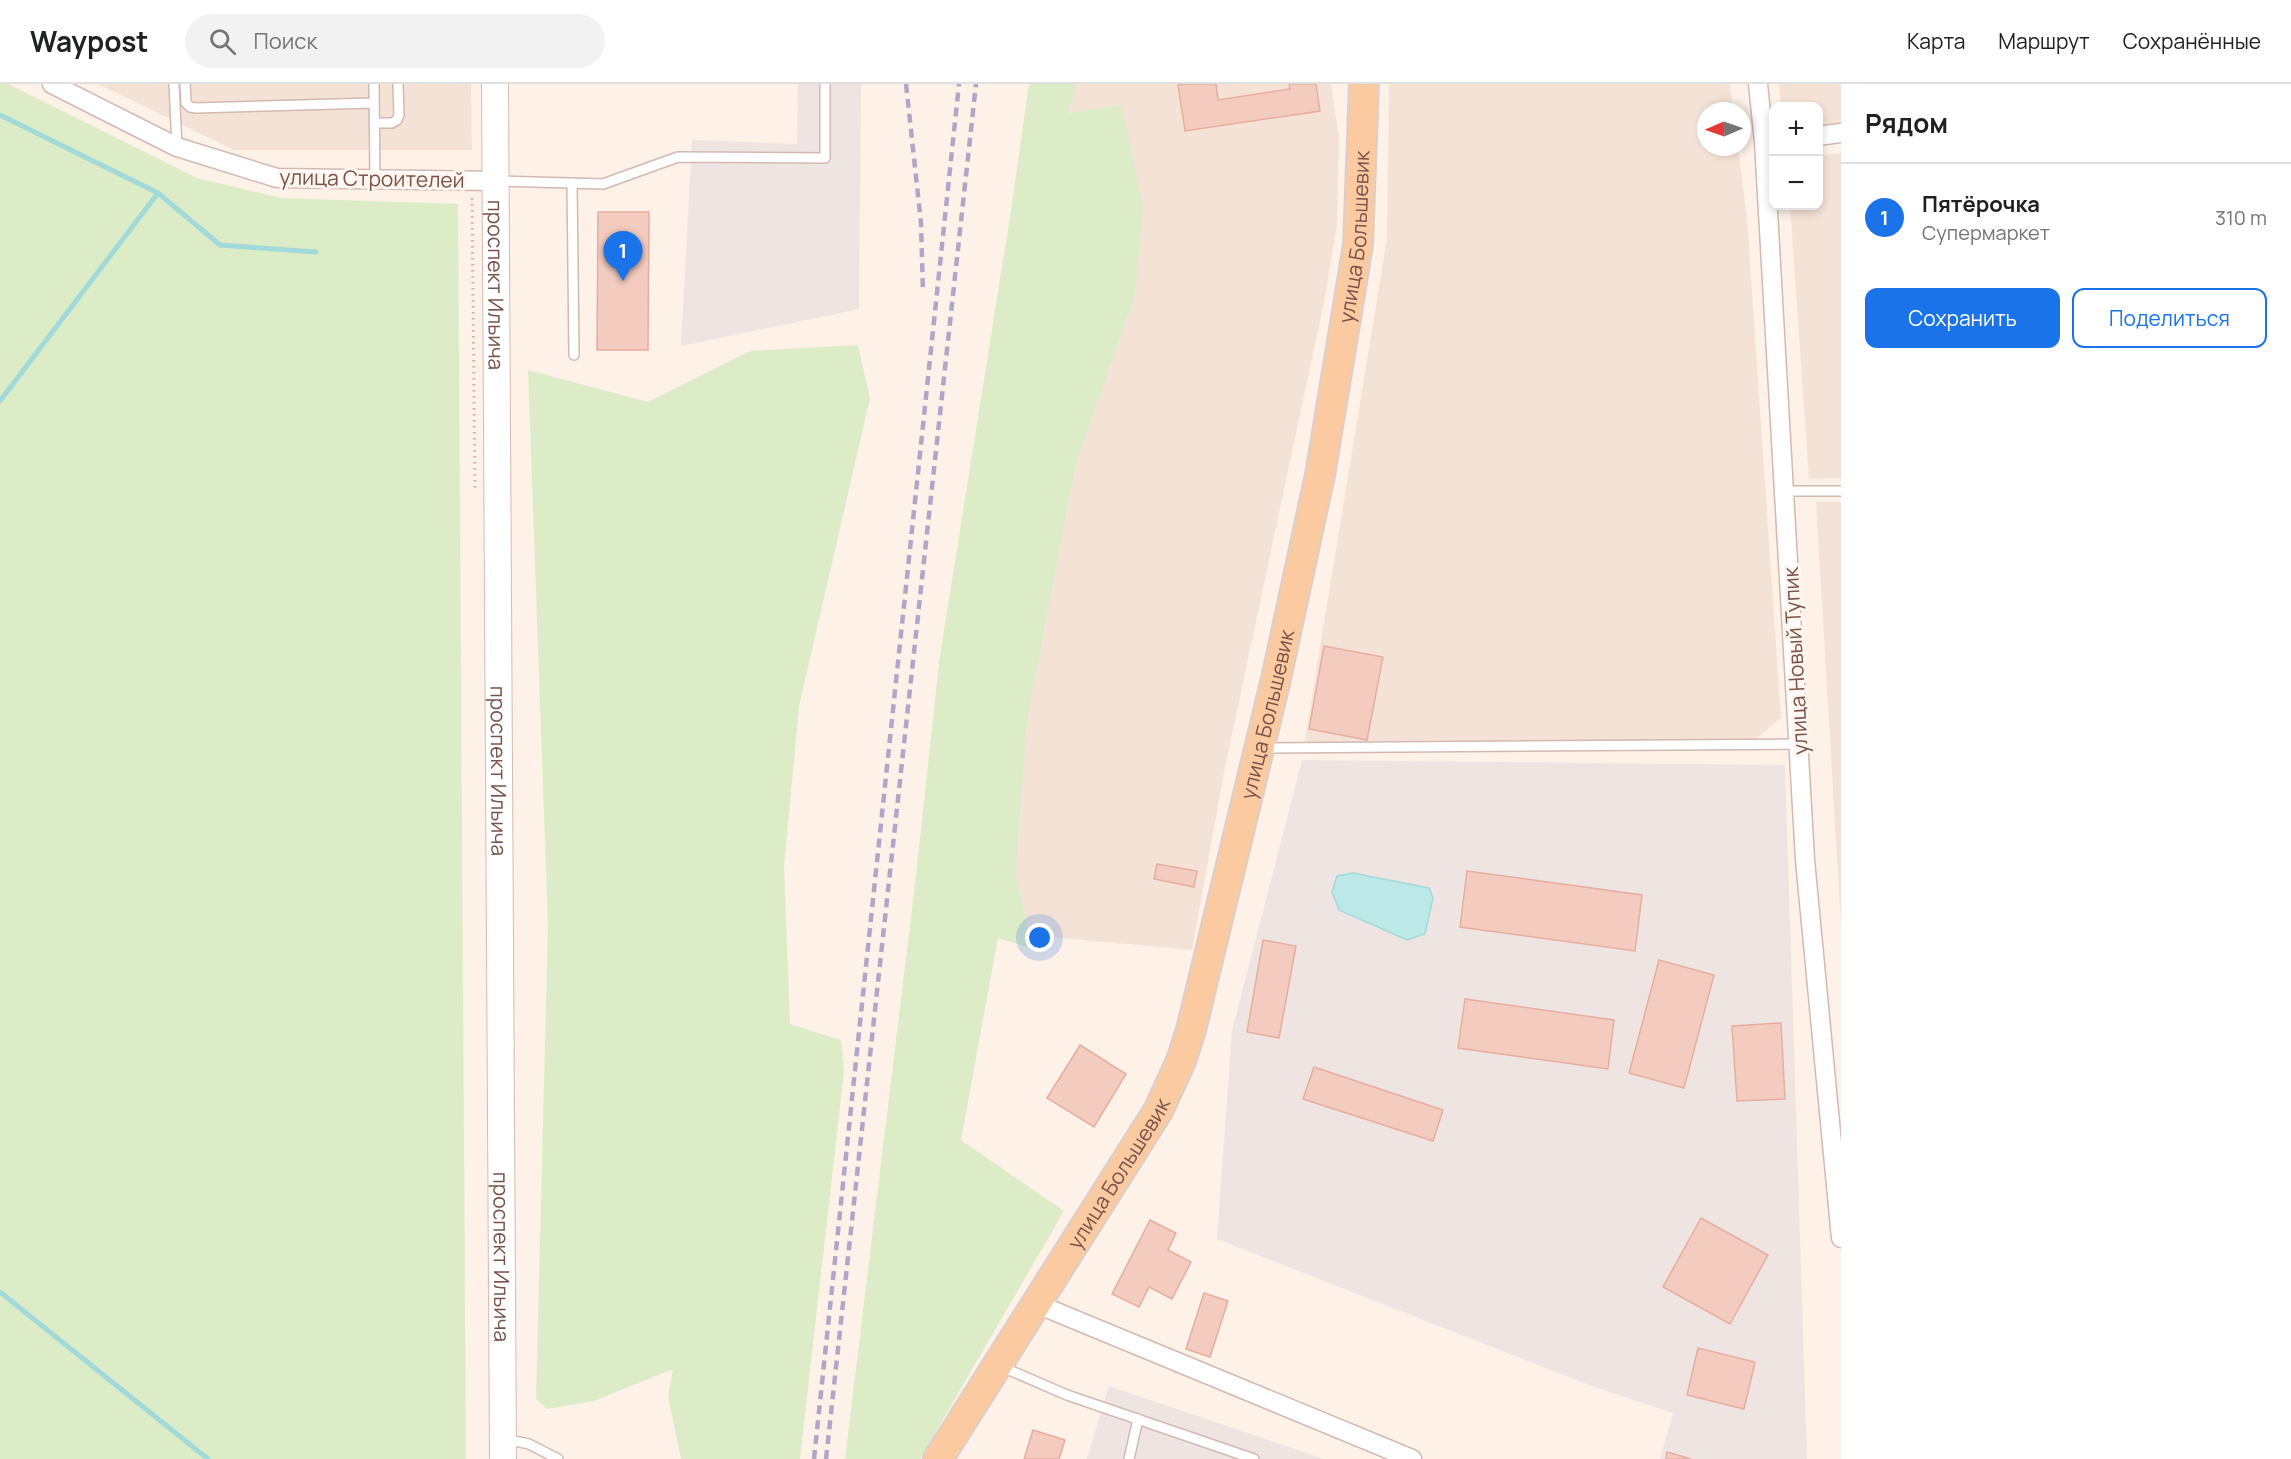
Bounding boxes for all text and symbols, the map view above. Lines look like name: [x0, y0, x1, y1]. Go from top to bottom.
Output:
search box: [185, 14, 605, 68]
text: Waypost: [30, 22, 149, 60]
icon: search: [206, 25, 239, 58]
text: Поиск: [254, 26, 317, 56]
text: Карта: [1907, 27, 1965, 55]
text: Маршрут: [1998, 27, 2090, 55]
text: Сохранённые: [2123, 27, 2261, 55]
north arrow: [1697, 102, 1751, 156]
map controls: [1769, 102, 1823, 210]
button: +: [1769, 102, 1823, 156]
text: Рядом: [1865, 105, 1948, 141]
street label: улица Большевик: [1331, 149, 1376, 325]
button: −: [1769, 156, 1823, 210]
street label: улица Строителей: [279, 162, 465, 194]
text: Пятёрочка: [1922, 189, 2040, 219]
street label: проспект Ильича: [482, 200, 511, 370]
text: 1: [1880, 204, 1889, 231]
text: 310 m: [2215, 204, 2267, 231]
text: Супермаркет: [1922, 219, 2050, 246]
pin: 1: [604, 232, 642, 281]
button: Сохранить: [1865, 288, 2060, 348]
button: Поделиться: [2072, 288, 2267, 348]
street label: улица Новый Тупик: [1776, 566, 1814, 756]
street label: улица Большевик: [1233, 626, 1300, 802]
street label: проспект Ильича: [485, 686, 513, 856]
your location: [1025, 923, 1054, 952]
street label: улица Большевик: [1060, 1093, 1176, 1254]
street label: проспект Ильича: [487, 1172, 516, 1342]

